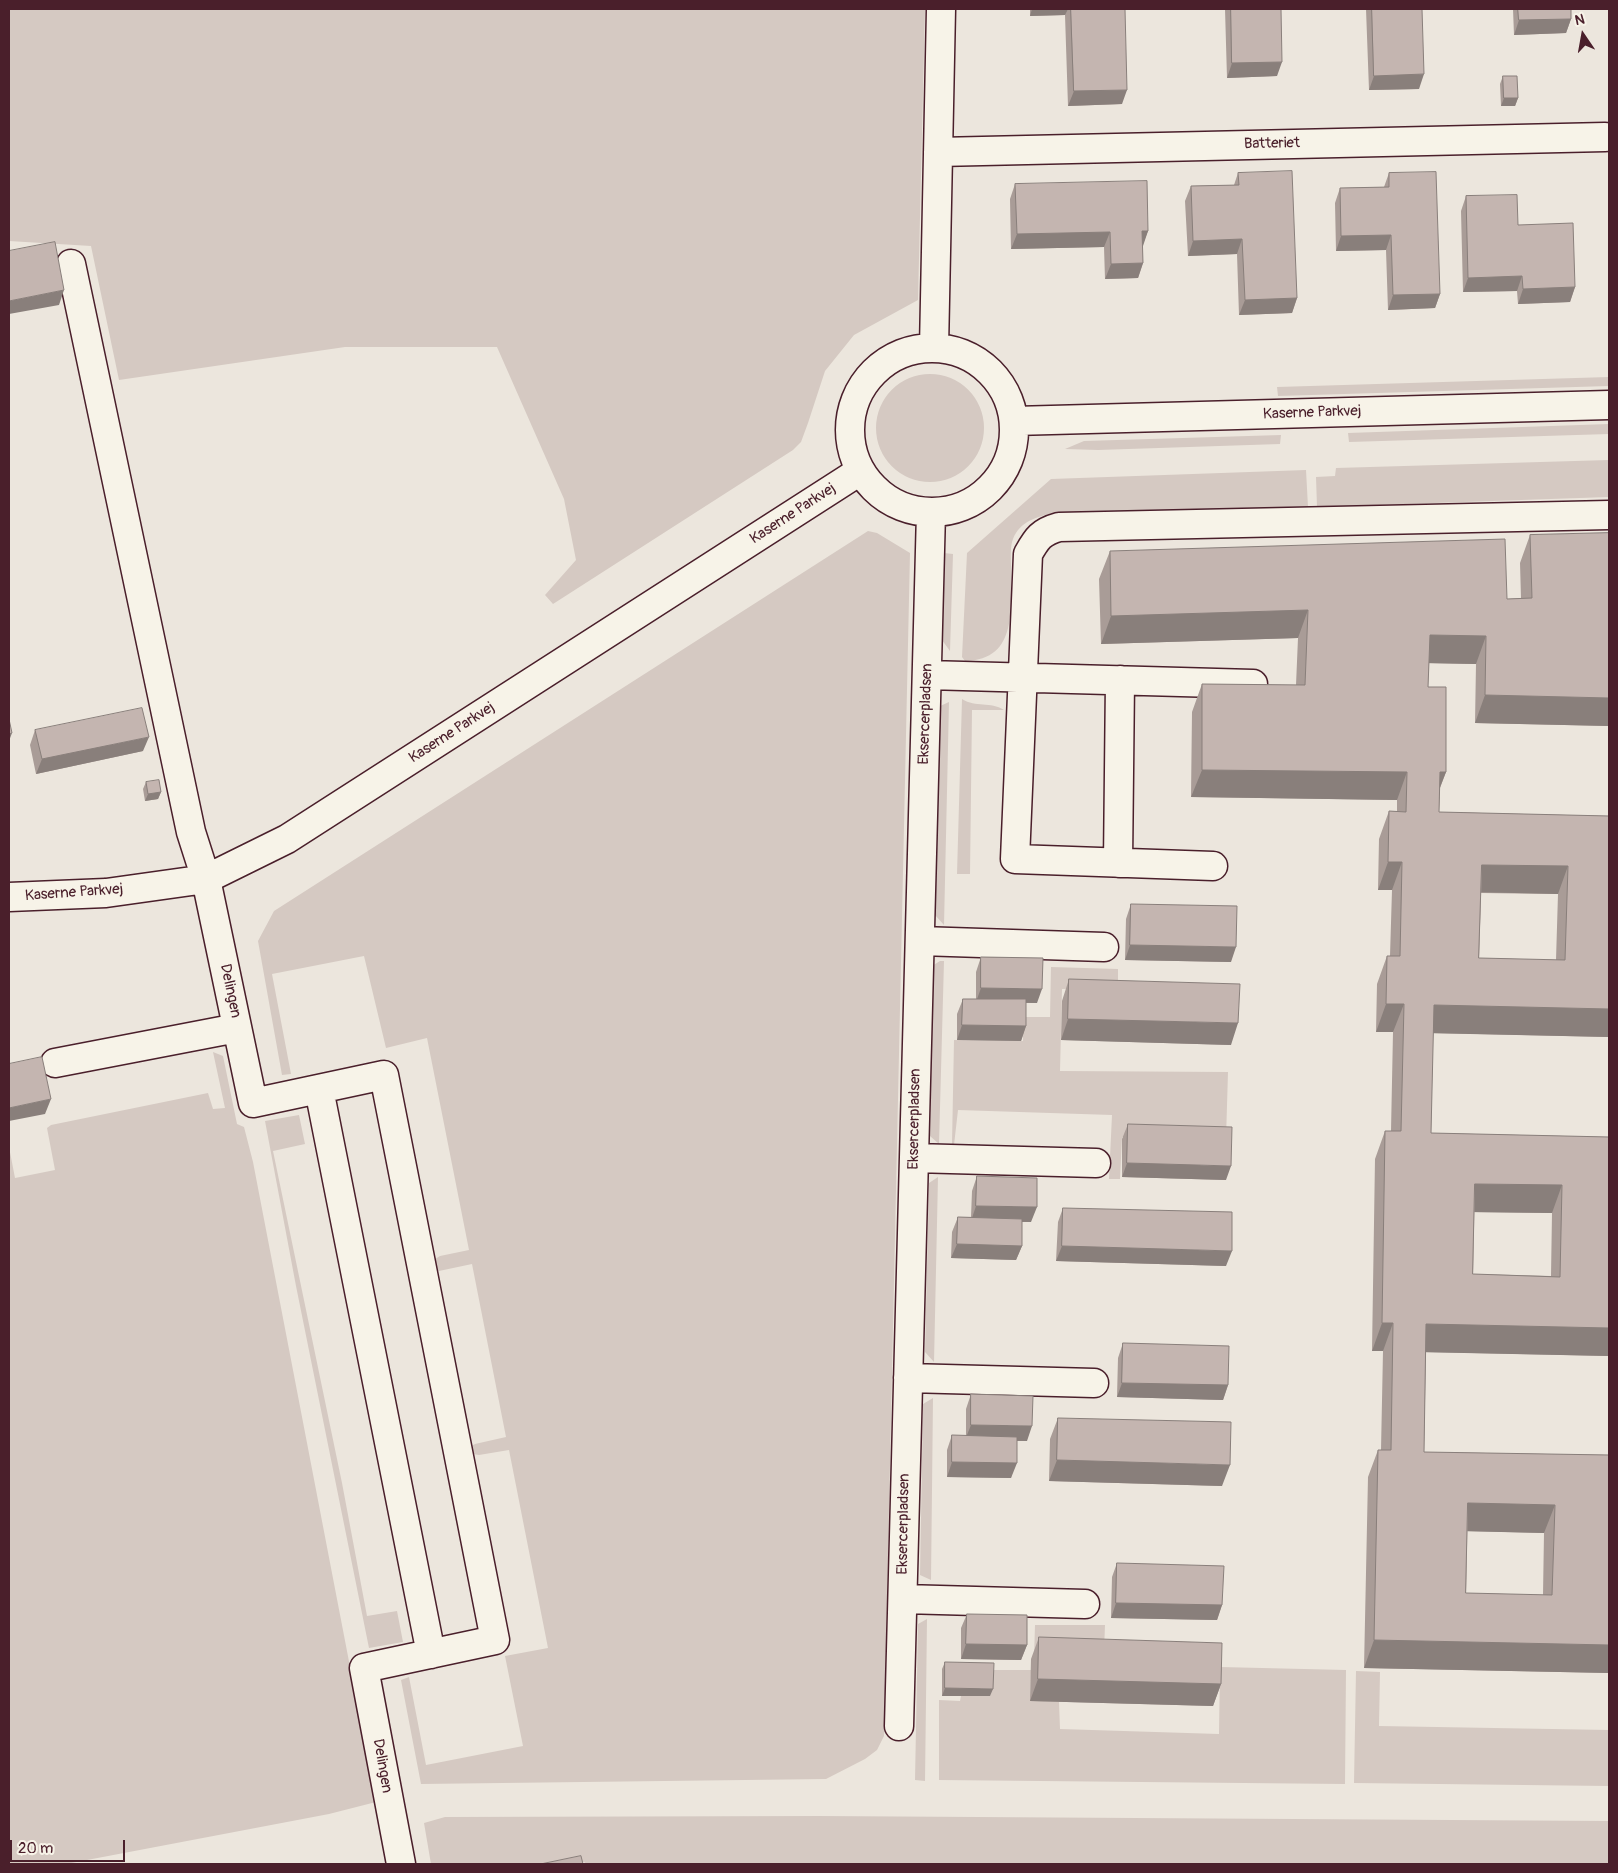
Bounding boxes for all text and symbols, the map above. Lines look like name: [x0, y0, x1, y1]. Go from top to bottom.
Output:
north arrow: [1558, 10, 1608, 60]
text: N: [1573, 11, 1586, 29]
street label: Batteriet: [1244, 135, 1300, 153]
street label: Kaserne Parkvej: [1262, 402, 1362, 424]
street label: Kaserne Parkvej: [747, 480, 839, 548]
street label: Eksercerpladsen: [915, 663, 937, 765]
street label: Kaserne Parkvej: [406, 699, 498, 767]
street label: Kaserne Parkvej: [24, 881, 124, 905]
street label: Delingen: [216, 962, 244, 1020]
street label: Eksercerpladsen: [905, 1068, 925, 1170]
street label: Eksercerpladsen: [894, 1473, 914, 1575]
street label: Delingen: [368, 1738, 396, 1794]
scale bar: [12, 1830, 128, 1862]
text: 20 m: [18, 1839, 53, 1858]

